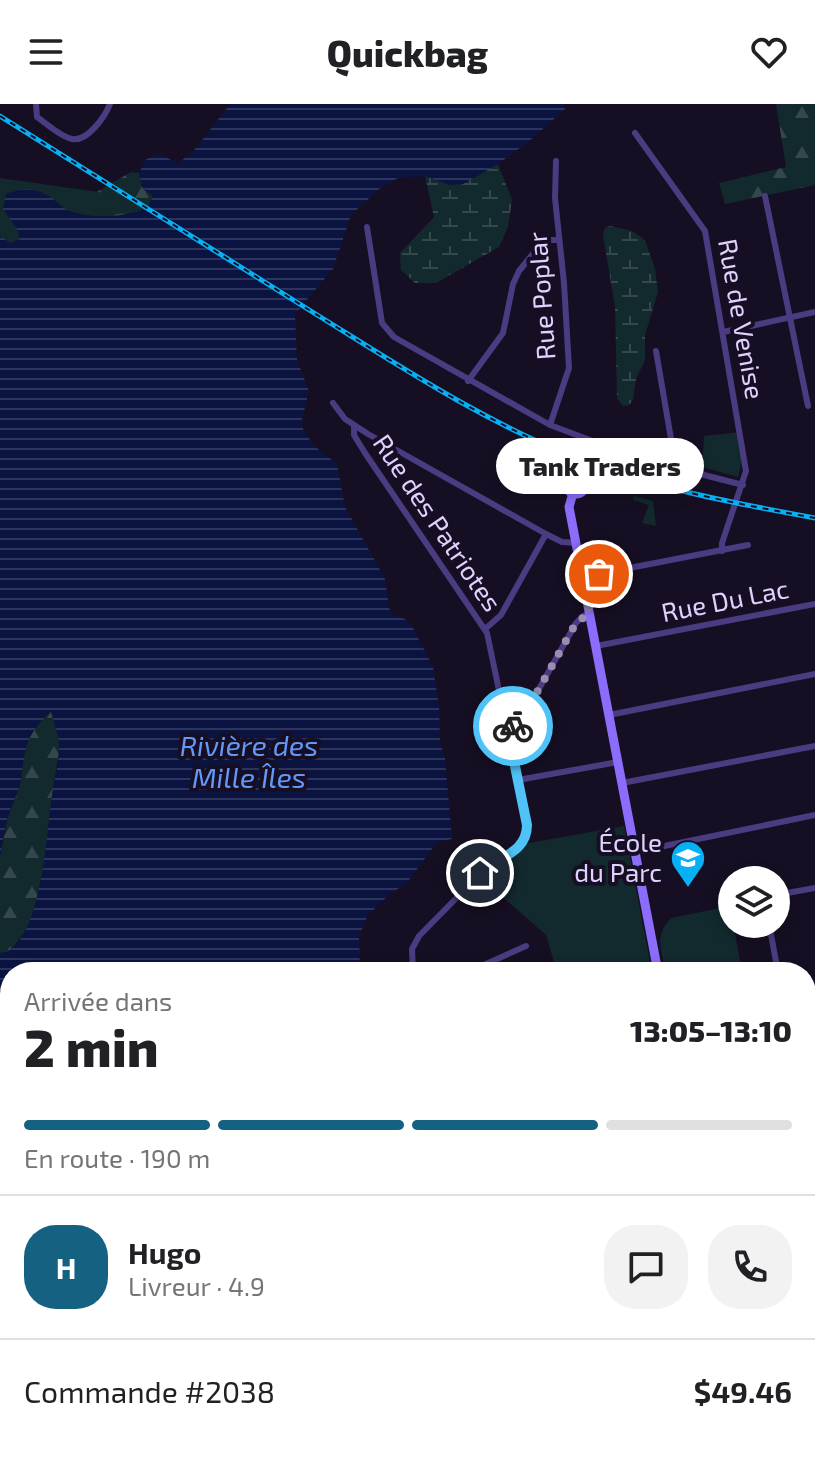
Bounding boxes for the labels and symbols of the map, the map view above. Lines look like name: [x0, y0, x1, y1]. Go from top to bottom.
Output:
street label: Rue Poplar: [521, 231, 560, 361]
street label: Rue de Venise: [713, 236, 772, 401]
street label: Rue des Patriotes: [368, 428, 509, 616]
callout: Tank Traders: [495, 438, 703, 494]
pin: [565, 540, 633, 608]
street label: Rue Du Lac: [658, 572, 791, 627]
courier: [473, 686, 553, 766]
water label: Rivière des Mille Îles: [180, 728, 318, 794]
place label: École du Parc: [574, 826, 662, 887]
pin: [446, 839, 514, 907]
school or university icon: École du Parc: [669, 839, 707, 889]

